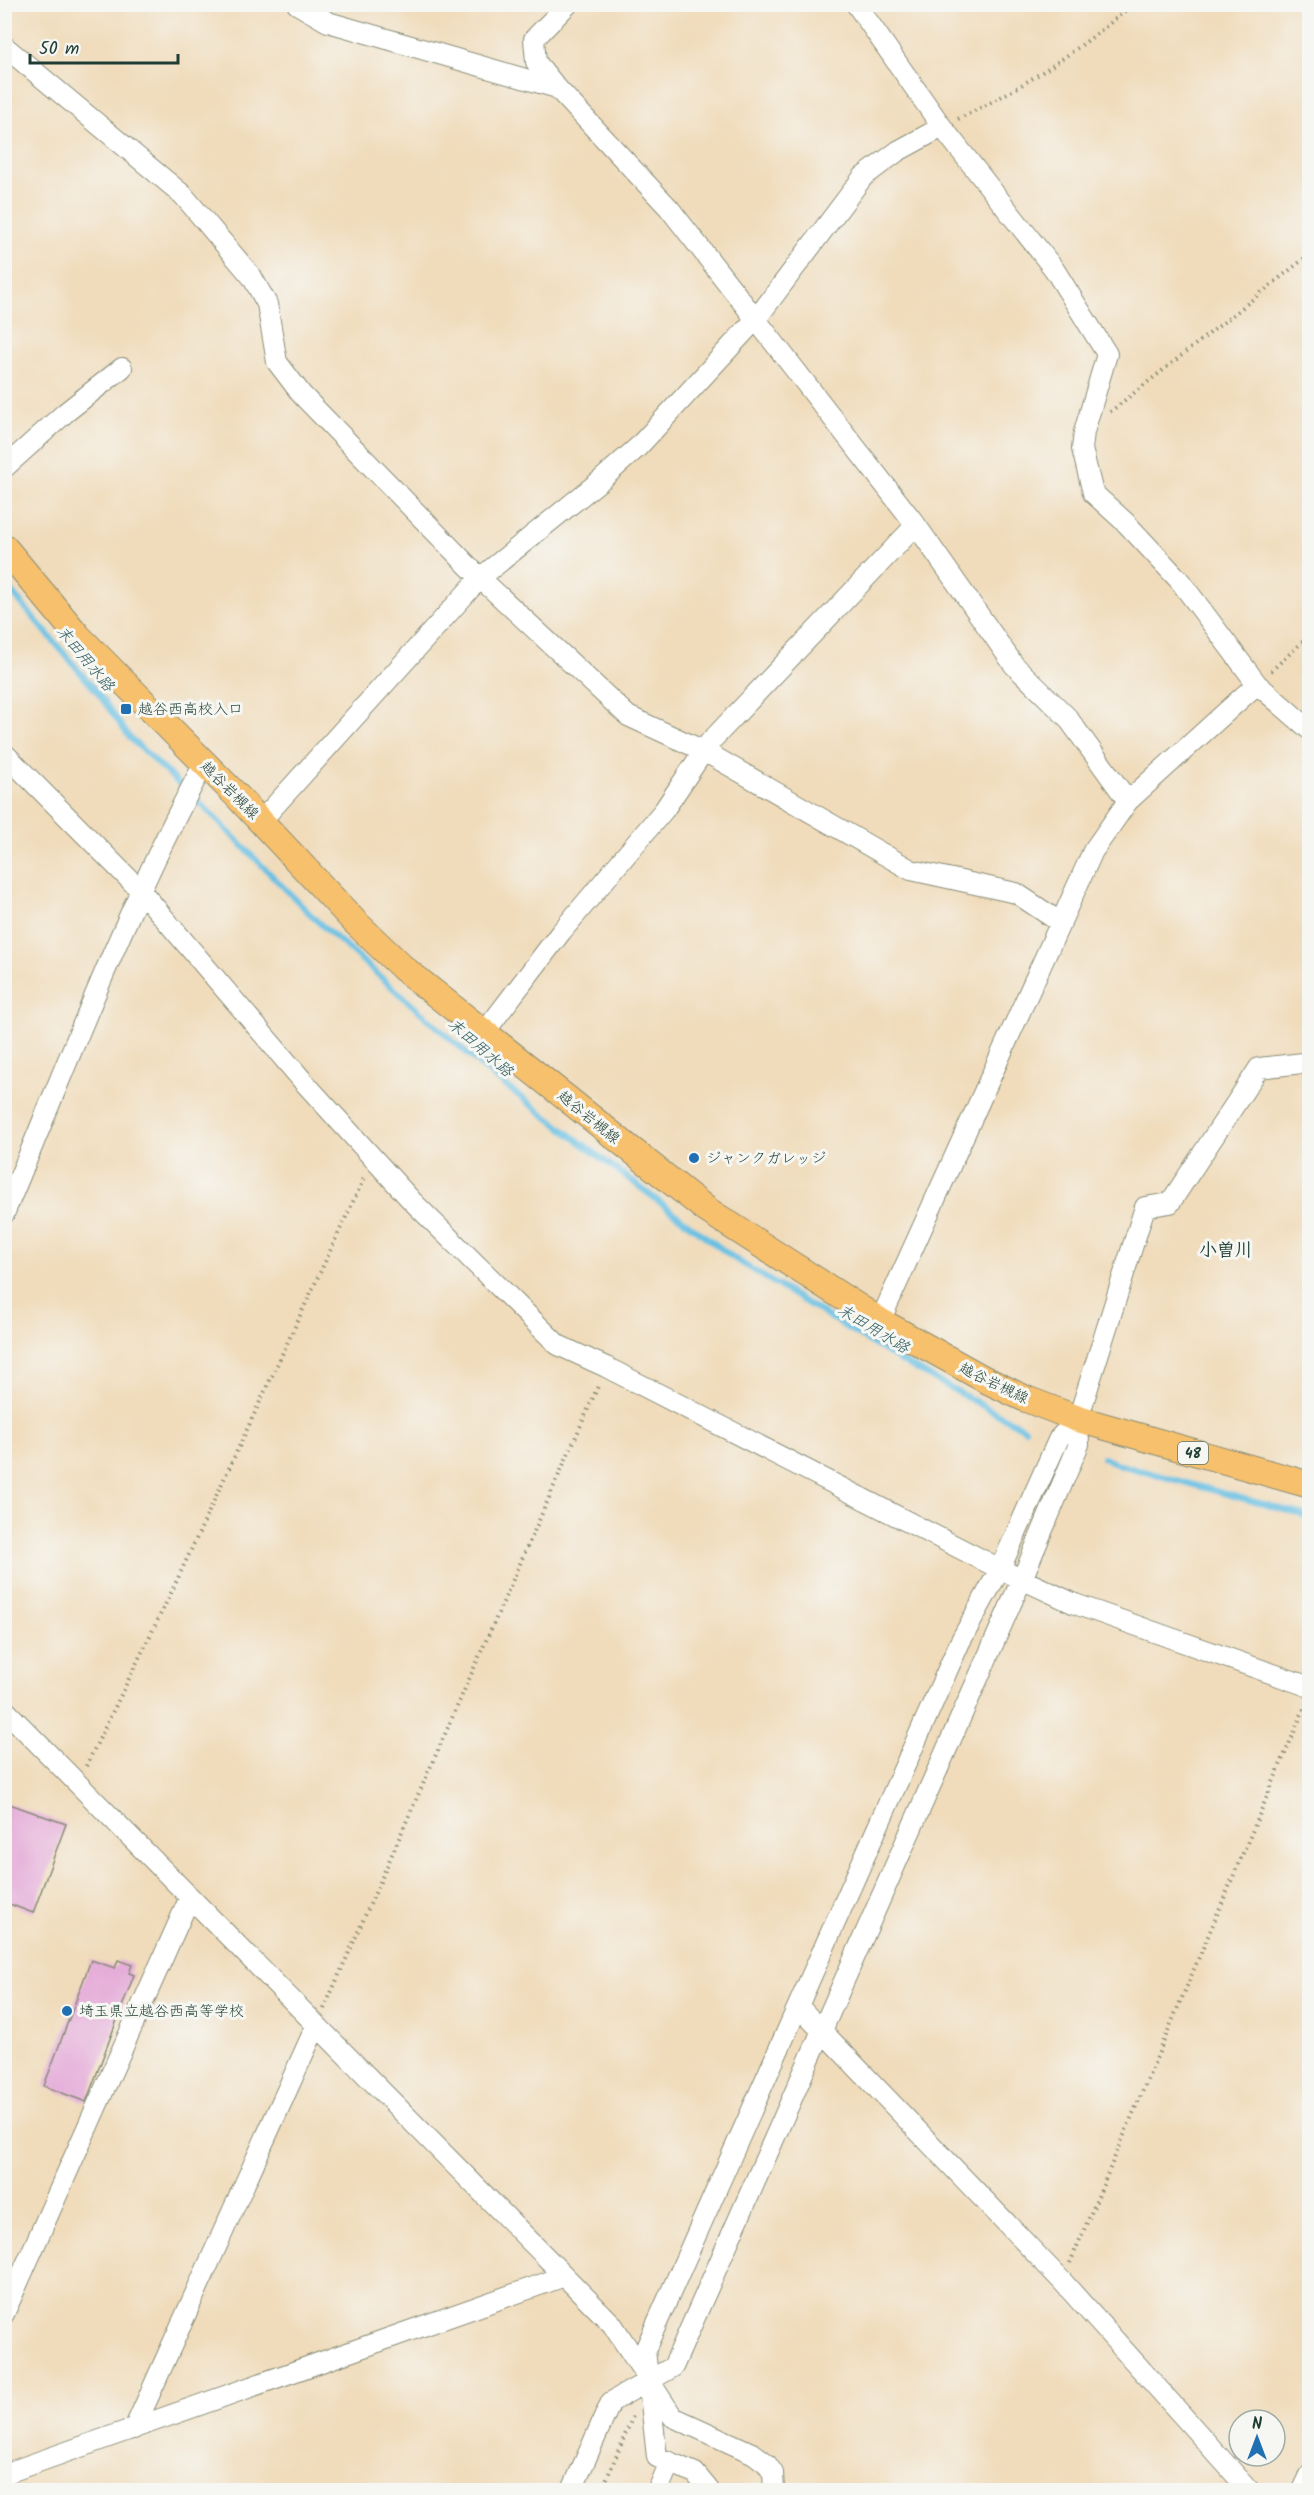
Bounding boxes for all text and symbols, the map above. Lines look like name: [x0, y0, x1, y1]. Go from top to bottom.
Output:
scale bar: [30, 27, 178, 65]
text: 50 m: [39, 35, 79, 64]
water label: 末田用水路: [50, 620, 121, 698]
place label: 越谷西高校入口: [138, 698, 243, 722]
marker: 越谷西高校入口: [119, 702, 133, 716]
street label: 越谷岩槻線: [194, 756, 264, 826]
water label: 末田用水路: [442, 1012, 519, 1084]
street label: 越谷岩槻線: [552, 1085, 625, 1151]
place label: ジャンクガレッジ: [706, 1147, 826, 1171]
marker: ジャンクガレッジ: [687, 1151, 701, 1165]
district label: 小曽川: [1199, 1237, 1253, 1266]
water label: 末田用水路: [832, 1298, 915, 1361]
street label: 越谷岩槻線: [955, 1357, 1033, 1411]
road number: 48: [1178, 1442, 1208, 1464]
place label: 埼玉県立越谷西高等学校: [79, 2000, 244, 2024]
marker: 埼玉県立越谷西高等学校: [60, 2004, 74, 2018]
north arrow: [1227, 2408, 1287, 2468]
text: N: [1252, 2412, 1262, 2437]

